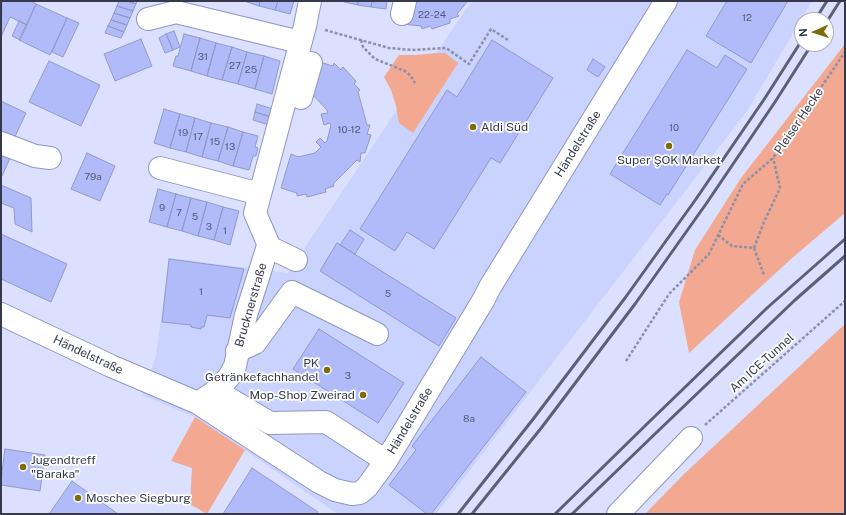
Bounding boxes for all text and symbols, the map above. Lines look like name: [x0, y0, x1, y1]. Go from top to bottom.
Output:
house number: 22-24: [418, 9, 446, 21]
house number: 12: [742, 12, 752, 24]
north arrow: [794, 12, 834, 52]
text: N: [797, 28, 809, 37]
house number: 31: [198, 51, 208, 63]
house number: 27: [229, 60, 241, 72]
house number: 25: [245, 64, 257, 76]
street label: Pleiser Hecke: [772, 85, 826, 157]
street label: Händelstraße: [552, 108, 604, 180]
place label: Aldi Süd: [481, 120, 528, 134]
marker: Aldi Süd: [468, 122, 478, 132]
house number: 10: [669, 122, 679, 134]
house number: 10-12: [337, 124, 361, 136]
house number: 19: [178, 127, 188, 139]
house number: 17: [193, 131, 203, 143]
house number: 15: [210, 136, 220, 148]
house number: 13: [225, 141, 235, 153]
marker: Super ŞOK Market: [664, 141, 674, 151]
place label: Super ŞOK Market: [617, 153, 721, 167]
house number: 79a: [84, 171, 102, 183]
house number: 9: [159, 202, 165, 214]
house number: 7: [176, 207, 182, 219]
house number: 5: [192, 211, 198, 223]
house number: 3: [206, 221, 212, 233]
house number: 1: [223, 225, 227, 237]
street label: Brucknerstraße: [232, 261, 270, 349]
house number: 1: [199, 286, 203, 298]
house number: 5: [385, 288, 391, 300]
street label: Am ICE-Tunnel: [727, 330, 797, 396]
street label: Händelstraße: [51, 332, 125, 378]
place label: PK Getränkefachhandel: [205, 356, 319, 384]
marker: PK Getränkefachhandel: [322, 365, 332, 375]
house number: 3: [345, 370, 351, 382]
street label: Händelstraße: [384, 385, 436, 457]
place label: Mop-Shop Zweirad: [249, 388, 355, 402]
marker: Mop-Shop Zweirad: [358, 390, 368, 400]
house number: 8a: [463, 413, 475, 425]
place label: Jugendtreff "Baraka": [31, 453, 96, 481]
marker: Jugendtreff "Baraka": [18, 462, 28, 472]
place label: Moschee Siegburg: [86, 491, 191, 505]
marker: Moschee Siegburg: [73, 493, 83, 503]

